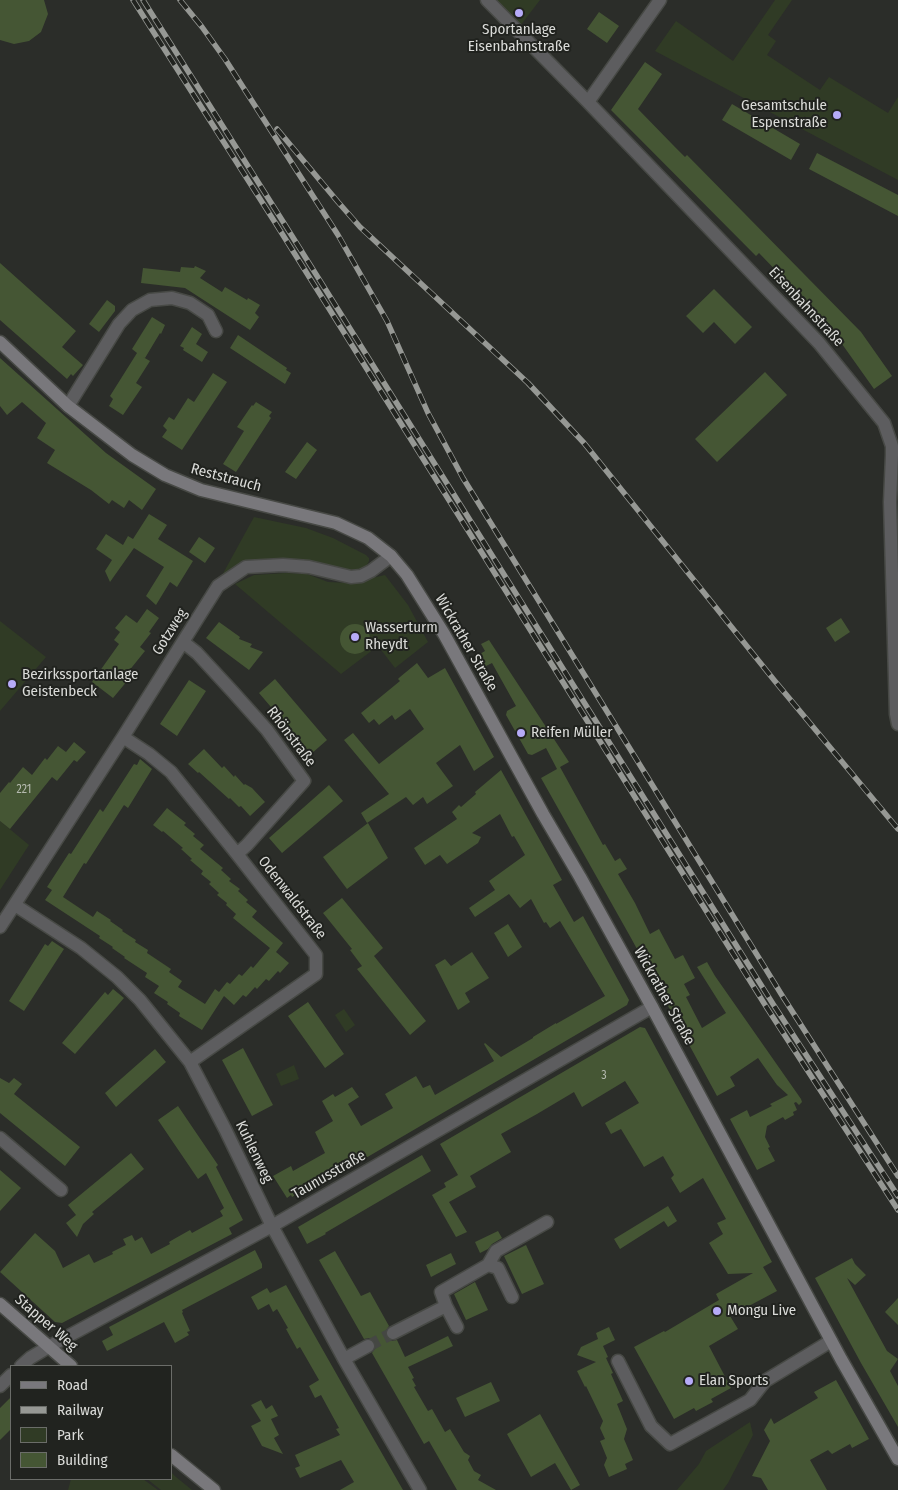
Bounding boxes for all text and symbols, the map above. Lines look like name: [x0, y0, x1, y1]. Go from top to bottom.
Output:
marker: Sportanlage Eisenbahnstraße: [513, 7, 525, 19]
place label: Sportanlage Eisenbahnstraße: [468, 21, 570, 56]
place label: Gesamtschule Espenstraße: [741, 97, 827, 132]
marker: Gesamtschule Espenstraße: [831, 109, 843, 121]
street label: Eisenbahnstraße: [764, 263, 848, 351]
street label: Reststrauch: [189, 460, 263, 496]
street label: Wickrather Straße: [431, 591, 501, 695]
street label: Gotzweg: [149, 605, 191, 659]
place label: Wasserturm Rheydt: [365, 619, 438, 654]
marker: Wasserturm Rheydt: [349, 631, 361, 643]
place label: Bezirkssportanlage Geistenbeck: [22, 666, 138, 701]
marker: Bezirkssportanlage Geistenbeck: [6, 678, 18, 690]
street label: Rhönstraße: [263, 703, 319, 771]
place label: Reifen Müller: [531, 724, 612, 742]
marker: Reifen Müller: [515, 727, 527, 739]
house number: 221: [17, 783, 31, 797]
street label: Odenwaldstraße: [254, 853, 330, 943]
street label: Wickrather Straße: [630, 944, 698, 1048]
house number: 3: [601, 1069, 607, 1083]
street label: Kuhlenweg: [231, 1118, 277, 1186]
street label: Taunusstraße: [289, 1147, 369, 1203]
street label: Stapper Weg: [11, 1291, 81, 1355]
place label: Mongu Live: [727, 1302, 796, 1320]
marker: Mongu Live: [711, 1305, 723, 1317]
legend: [10, 1365, 172, 1480]
place label: Elan Sports: [699, 1372, 768, 1390]
marker: Elan Sports: [683, 1375, 695, 1387]
text: Road: [57, 1376, 88, 1394]
text: Railway: [57, 1401, 104, 1419]
text: Park: [57, 1426, 84, 1444]
text: Building: [57, 1451, 108, 1469]

